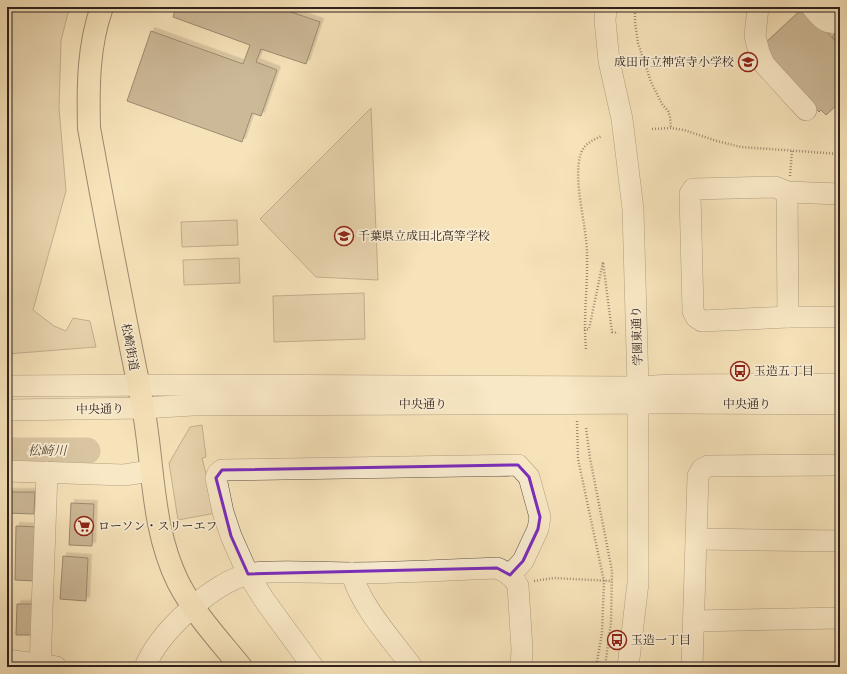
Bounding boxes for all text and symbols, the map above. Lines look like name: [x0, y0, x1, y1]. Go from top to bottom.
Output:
school or university icon: 成田市立神宮寺小学校: [737, 51, 759, 73]
place label: 成田市立神宮寺小学校: [614, 54, 734, 70]
school or university icon: 千葉県立成田北高等学校: [333, 225, 355, 247]
place label: 千葉県立成田北高等学校: [358, 228, 490, 244]
street label: 学園東通り: [628, 306, 646, 366]
street label: 松崎街道: [118, 322, 142, 372]
bus stop icon: 玉造五丁目: [729, 360, 751, 382]
place label: 玉造五丁目: [754, 363, 814, 379]
street label: 中央通り: [399, 396, 447, 412]
street label: 中央通り: [723, 396, 771, 412]
street label: 中央通り: [76, 401, 124, 417]
water label: 松崎川: [27, 442, 68, 460]
supermarket icon: ローソン・スリーエフ: [73, 515, 95, 537]
place label: ローソン・スリーエフ: [98, 518, 218, 534]
bus stop icon: 玉造一丁目: [606, 629, 628, 651]
place label: 玉造一丁目: [631, 632, 691, 648]

